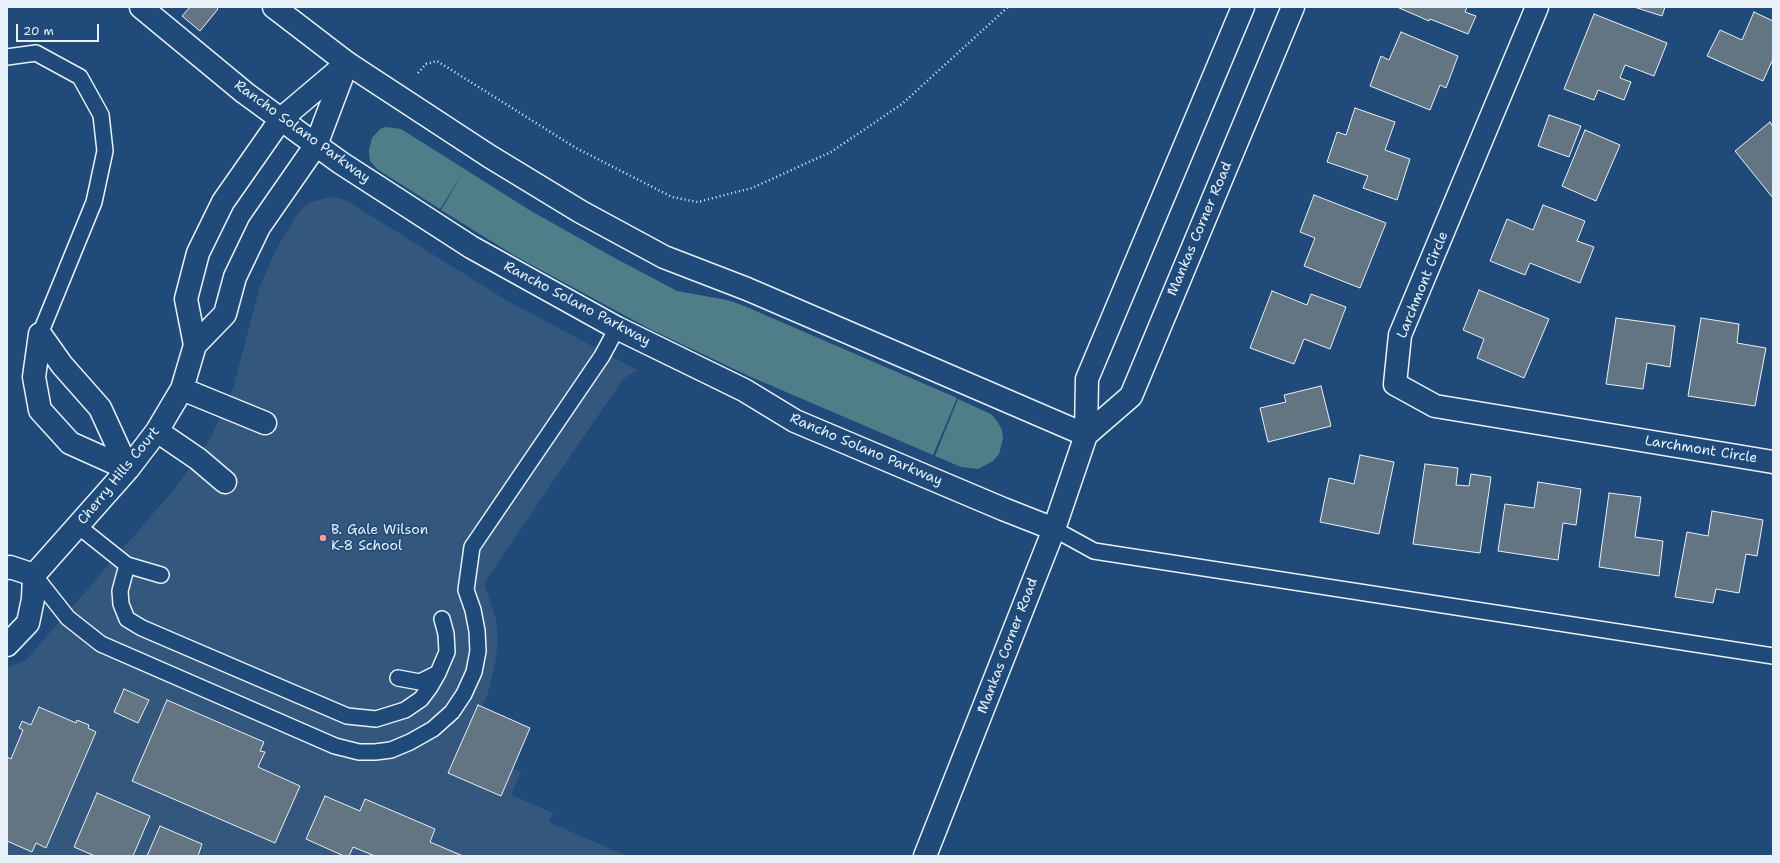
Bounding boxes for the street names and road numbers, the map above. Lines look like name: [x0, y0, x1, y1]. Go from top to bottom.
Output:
street label: Rancho Solano Parkway: [231, 77, 373, 187]
street label: Mankas Corner Road: [1164, 159, 1236, 299]
street label: Larchmont Circle: [1394, 229, 1452, 341]
street label: Rancho Solano Parkway: [501, 258, 653, 350]
street label: Rancho Solano Parkway: [787, 410, 945, 490]
street label: Cherry Hills Court: [74, 424, 164, 528]
street label: Larchmont Circle: [1643, 433, 1759, 467]
street label: Mankas Corner Road: [974, 576, 1042, 716]

